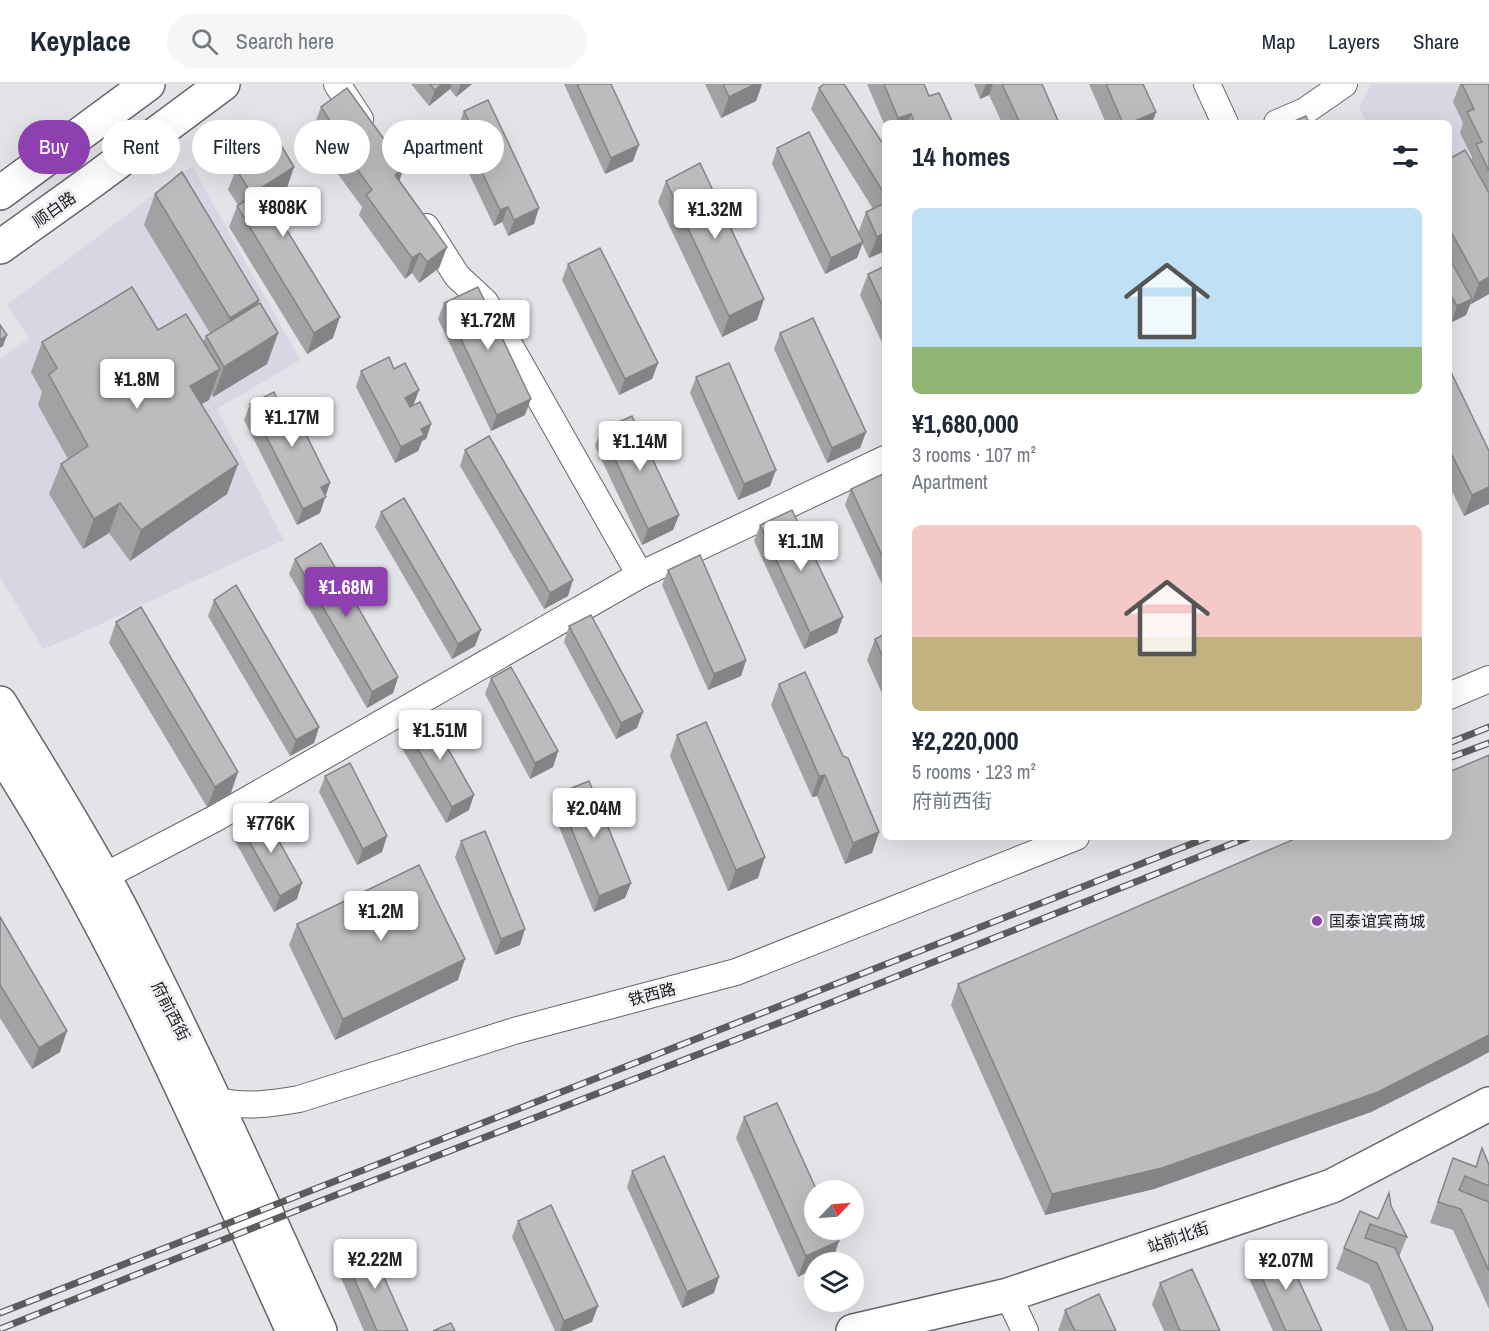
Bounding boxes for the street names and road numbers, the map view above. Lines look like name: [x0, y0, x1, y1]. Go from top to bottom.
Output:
street label: 顺白路: [28, 186, 80, 232]
street label: 府前西街: [147, 977, 195, 1045]
street label: 铁西路: [626, 977, 678, 1011]
street label: 站前北街: [1144, 1216, 1212, 1258]

